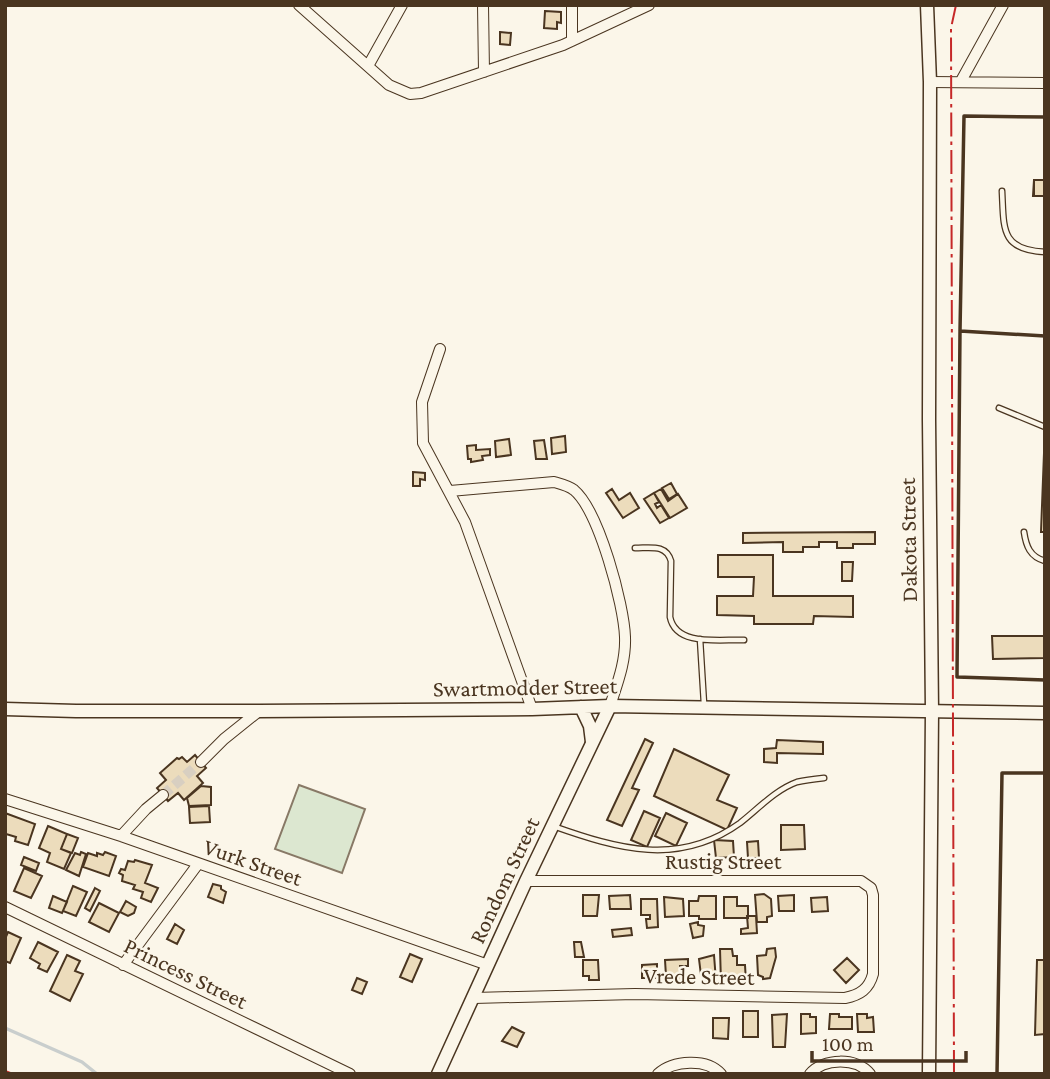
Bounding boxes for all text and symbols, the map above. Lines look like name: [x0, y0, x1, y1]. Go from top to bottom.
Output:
street label: Dakota Street: [894, 477, 922, 602]
street label: Swartmodder Street: [433, 672, 618, 702]
street label: Rondom Street: [463, 812, 545, 947]
street label: Vurk Street: [200, 833, 306, 891]
street label: Rustig Street: [665, 848, 782, 874]
street label: Princess Street: [120, 932, 252, 1014]
street label: Vrede Street: [643, 962, 755, 990]
scale bar: [812, 1020, 966, 1064]
text: 100 m: [822, 1032, 874, 1056]

